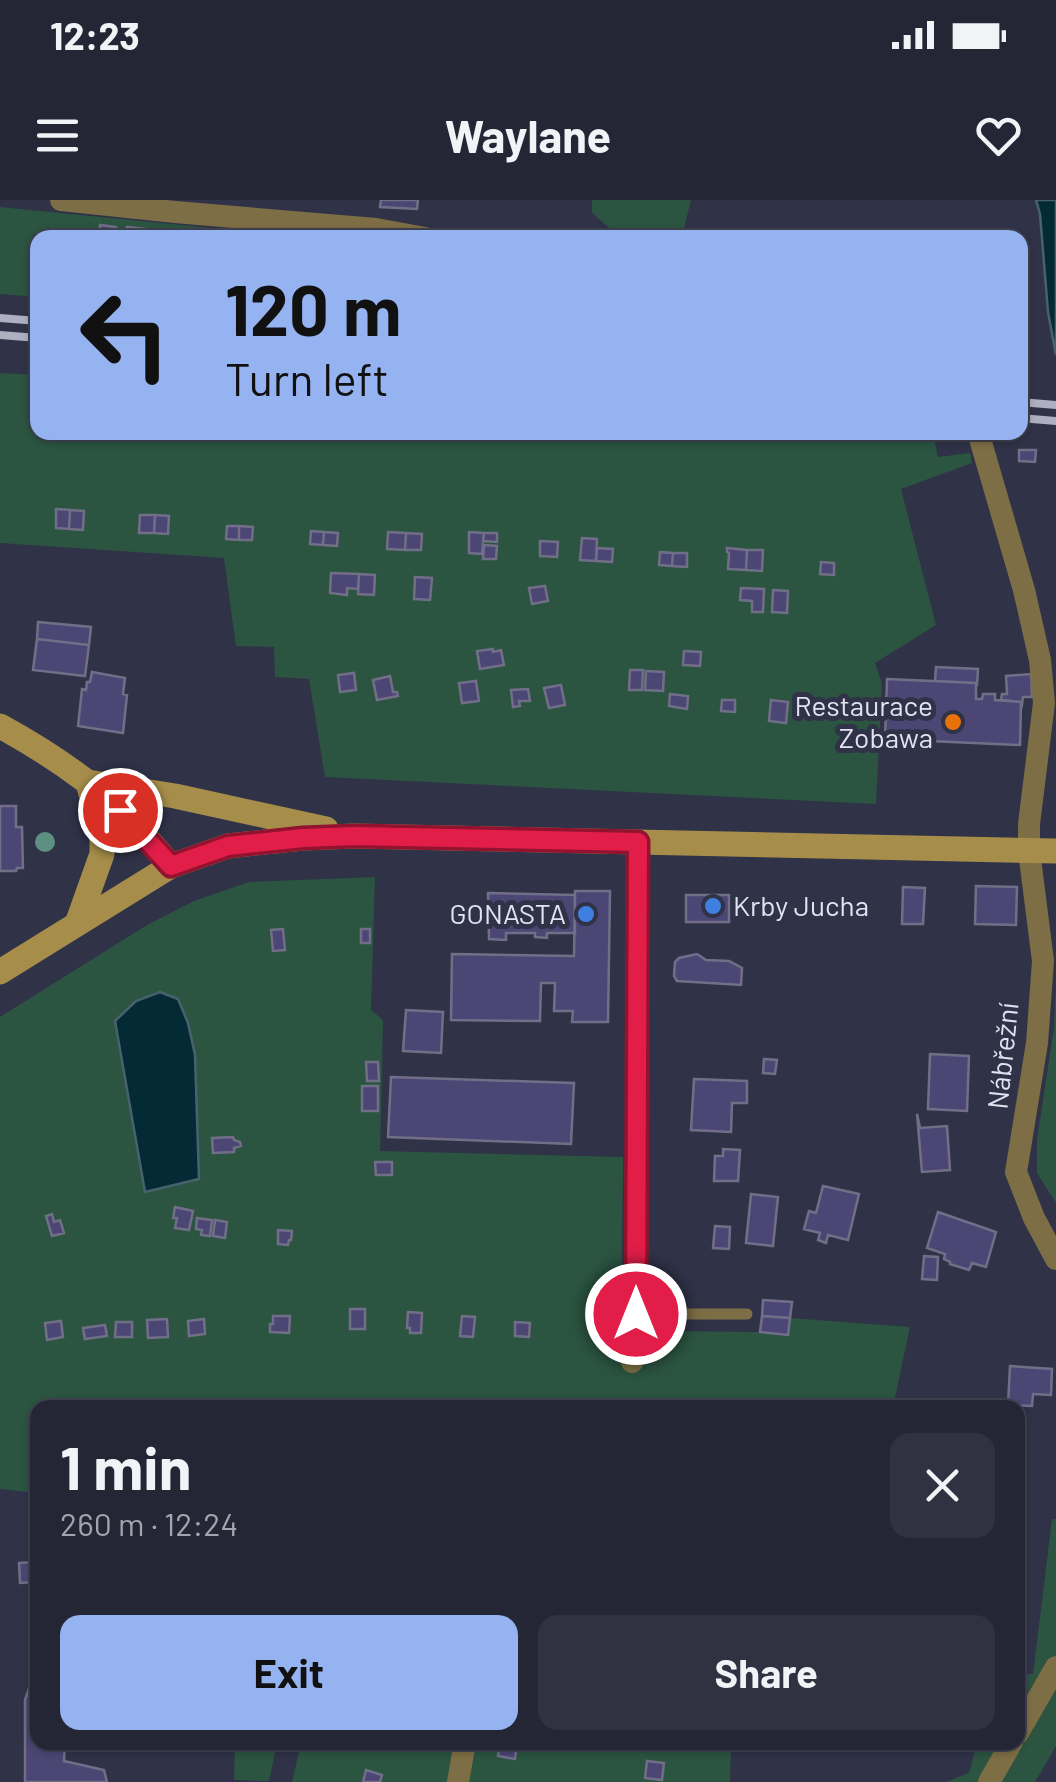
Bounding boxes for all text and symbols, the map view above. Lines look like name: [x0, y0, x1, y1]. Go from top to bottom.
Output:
text: 12:23: [50, 12, 140, 58]
icon: menu: [30, 108, 85, 163]
text: Waylane: [445, 108, 611, 162]
icon: heart: [971, 108, 1026, 163]
text: 120 m: [225, 266, 401, 350]
icon: left: [60, 270, 190, 400]
text: Turn left: [225, 351, 389, 405]
place label: Restaurace Zobawa: [794, 688, 933, 754]
marker: Restaurace Zobawa: [942, 711, 964, 733]
pin: [78, 768, 163, 853]
icon: arrive: [93, 783, 148, 838]
place label: Krby Jucha: [733, 888, 869, 922]
marker: Krby Jucha: [702, 895, 724, 917]
place label: GONASTA: [449, 896, 566, 930]
marker: GONASTA: [575, 903, 597, 925]
street label: Nábřežní: [980, 1001, 1025, 1111]
position arrow: [584, 1262, 688, 1366]
text: 1 min: [60, 1430, 191, 1502]
button: close: [890, 1433, 995, 1538]
text: 260 m · 12:24: [60, 1504, 238, 1542]
button: Exit: [60, 1615, 518, 1730]
button: Share: [538, 1615, 995, 1730]

